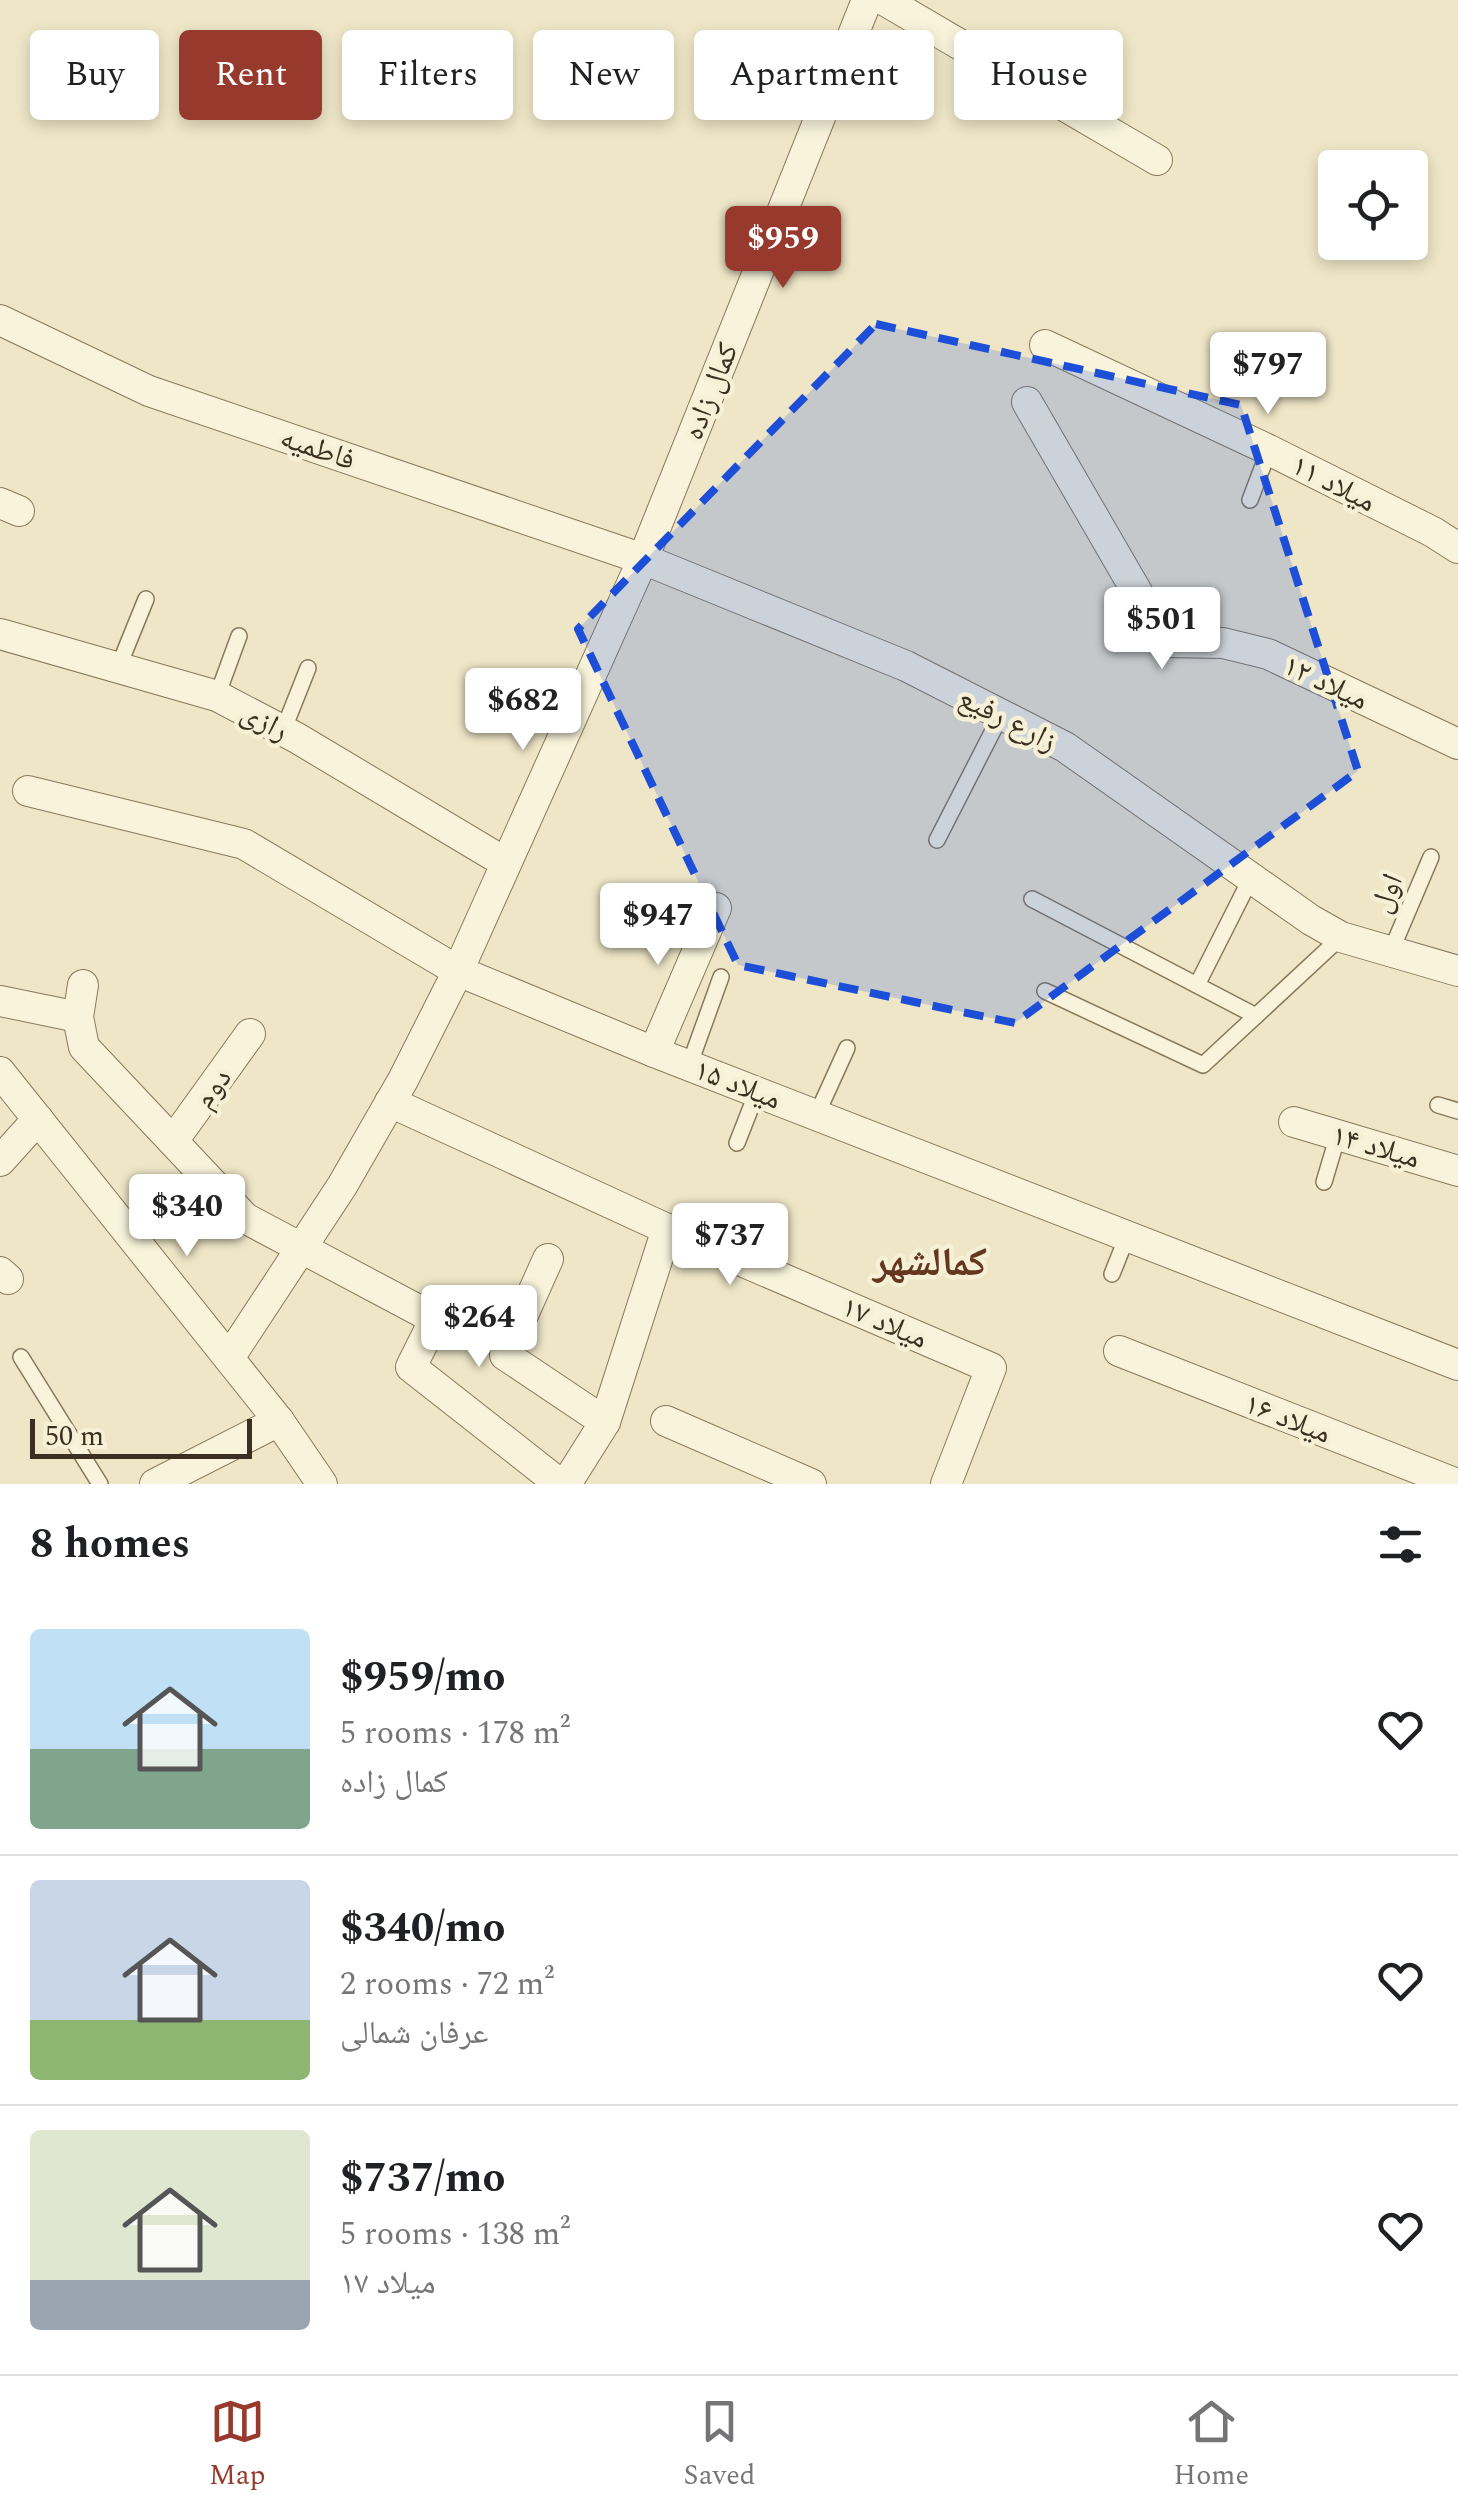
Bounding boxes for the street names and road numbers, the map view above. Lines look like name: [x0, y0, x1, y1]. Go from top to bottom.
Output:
street label: کمال زاده: [671, 336, 751, 447]
street label: فاطمیه: [274, 415, 361, 483]
street label: میلاد ۱۱: [1283, 443, 1384, 525]
street label: میلاد ۱۲: [1275, 643, 1376, 723]
street label: زارع رفیع: [950, 676, 1065, 764]
street label: رازی: [232, 690, 297, 754]
street label: اول: [1358, 866, 1416, 920]
street label: میلاد ۱۵: [688, 1047, 788, 1122]
street label: دوم: [182, 1058, 244, 1119]
street label: میلاد ۱۴: [1326, 1112, 1425, 1181]
street label: میلاد ۱۷: [834, 1284, 935, 1362]
street label: میلاد ۱۶: [1238, 1381, 1338, 1456]

